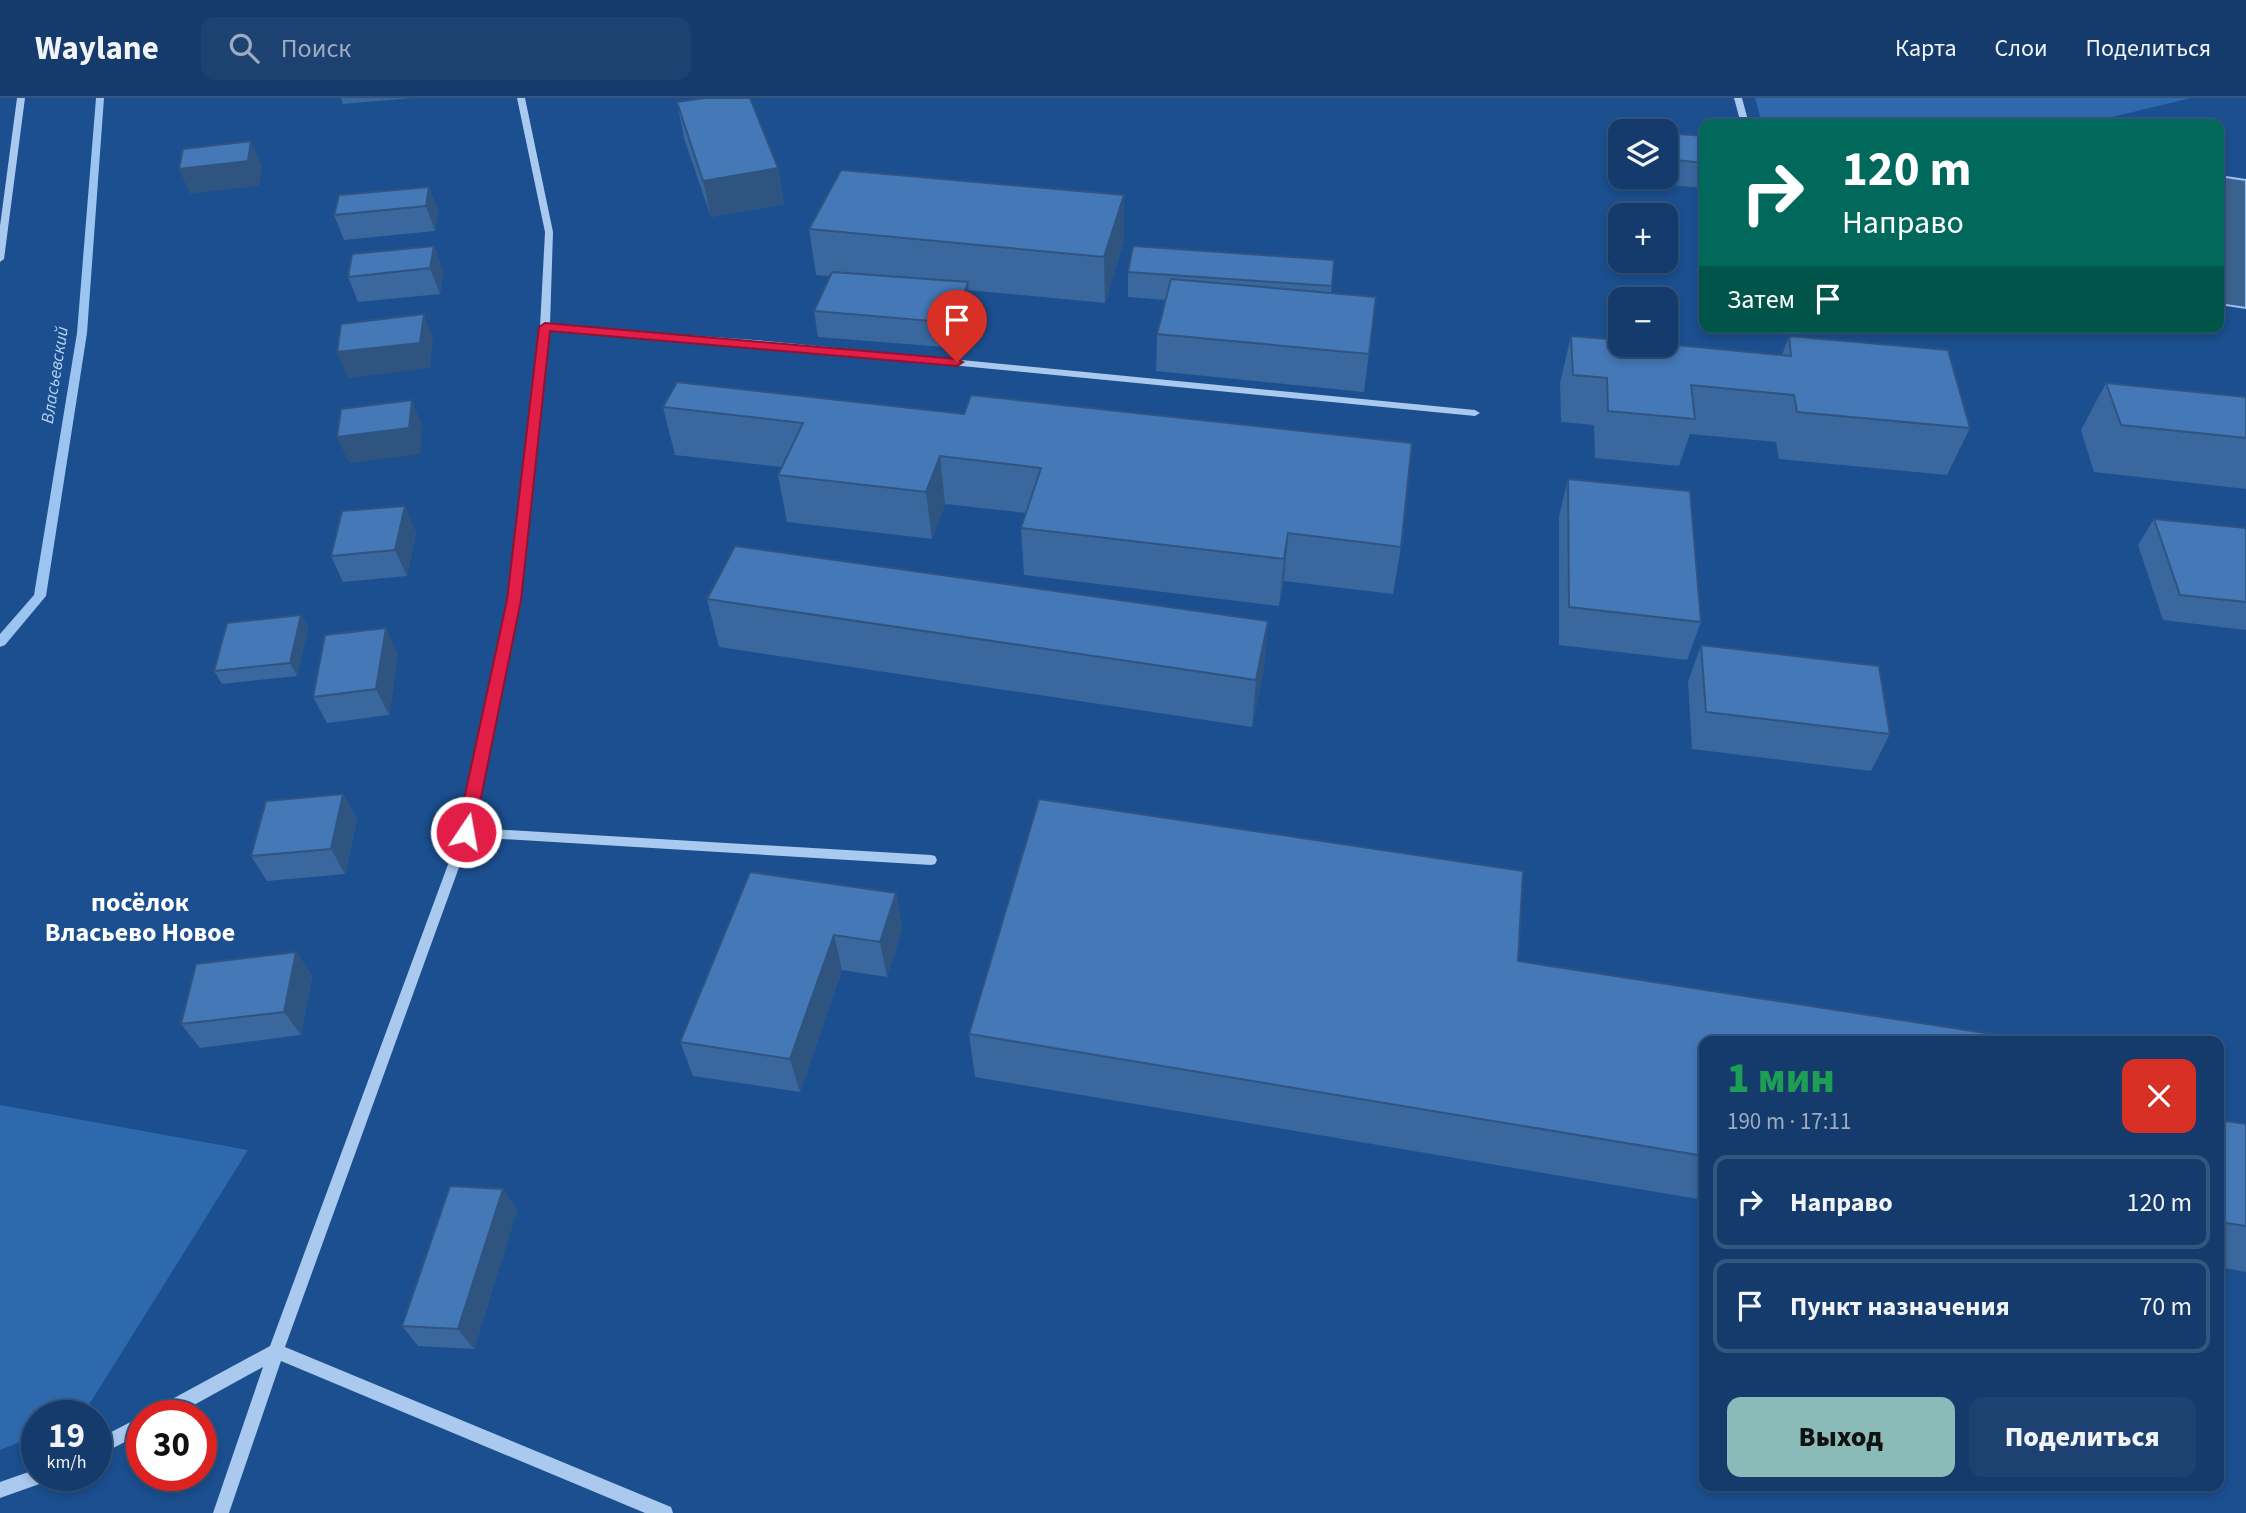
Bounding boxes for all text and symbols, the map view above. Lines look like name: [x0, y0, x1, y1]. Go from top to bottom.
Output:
search box: [201, 17, 691, 80]
text: Waylane: [35, 25, 159, 72]
icon: search: [225, 29, 263, 67]
text: Поиск: [281, 30, 351, 67]
text: Карта: [1895, 31, 1957, 66]
text: Слои: [1995, 31, 2048, 66]
text: Поделиться: [2086, 31, 2211, 66]
map controls: [1608, 119, 1678, 357]
button: layers: [1608, 119, 1678, 189]
text: 120 m: [1842, 135, 1971, 205]
icon: right: [1727, 147, 1818, 238]
text: Направо: [1842, 200, 1964, 246]
button: +: [1608, 203, 1678, 273]
icon: arrive: [1809, 280, 1847, 318]
text: Затем: [1727, 281, 1795, 318]
button: −: [1608, 287, 1678, 357]
pin: [927, 290, 987, 362]
icon: arrive: [938, 301, 976, 339]
water label: Власьевский: [35, 325, 75, 425]
position arrow: [429, 795, 503, 869]
district label: посёлок Власьево Новое: [45, 884, 235, 951]
text: 1 мин: [1727, 1049, 1835, 1109]
button: close: [2122, 1059, 2196, 1133]
text: 190 m · 17:11: [1727, 1105, 1851, 1138]
icon: right: [1731, 1183, 1769, 1221]
text: Направо: [1790, 1184, 1893, 1221]
text: 120 m: [2126, 1184, 2192, 1221]
icon: arrive: [1731, 1287, 1769, 1325]
text: Пункт назначения: [1790, 1288, 2010, 1325]
text: 70 m: [2139, 1288, 2192, 1325]
button: Выход: [1727, 1397, 1955, 1477]
button: Поделиться: [1969, 1397, 2196, 1477]
speed limit sign: 30: [126, 1400, 217, 1491]
text: 19: [48, 1411, 85, 1461]
text: km/h: [47, 1450, 86, 1475]

